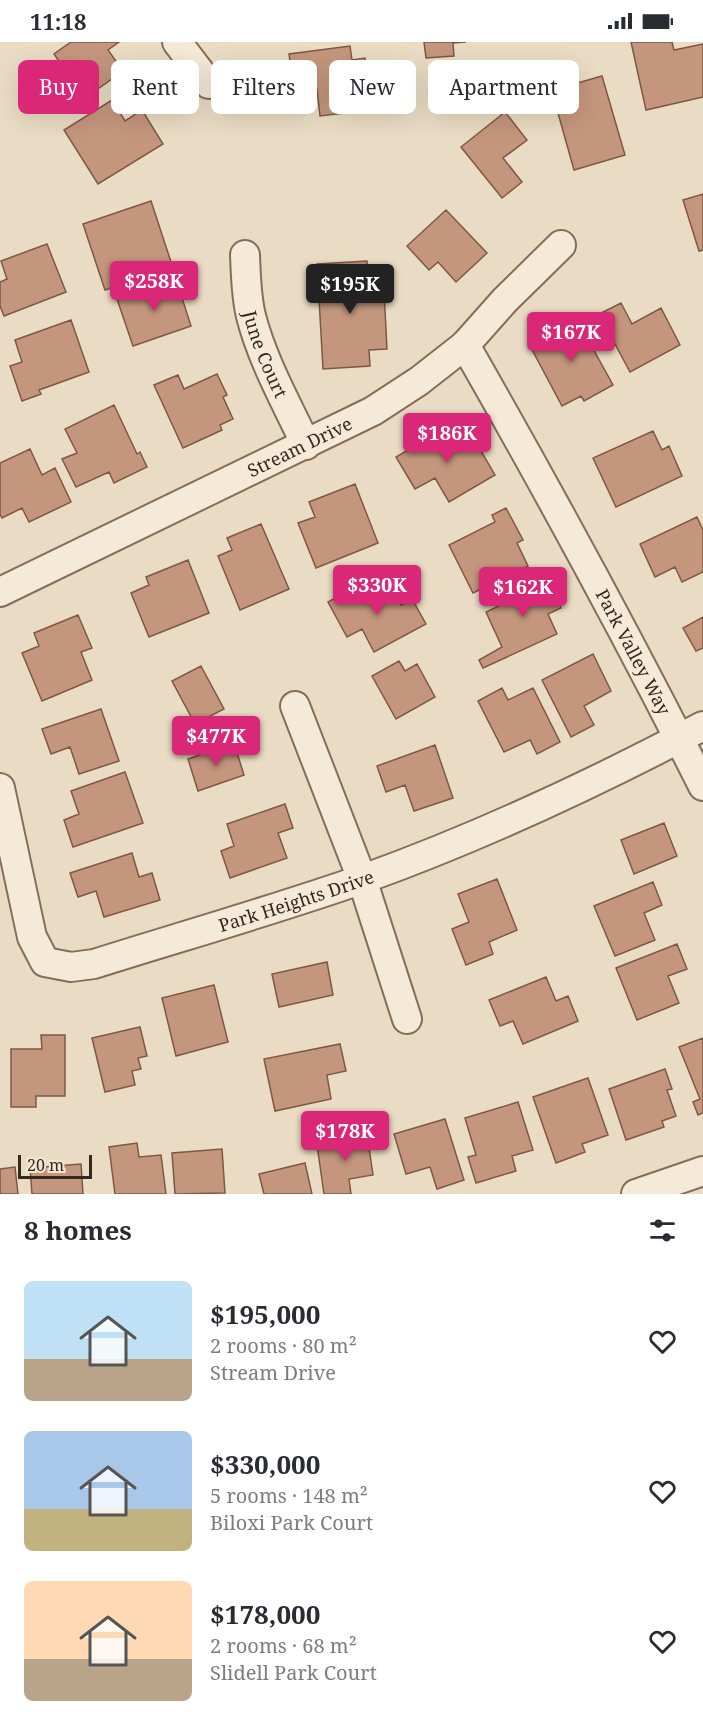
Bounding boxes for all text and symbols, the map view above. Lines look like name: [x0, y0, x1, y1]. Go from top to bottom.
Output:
text: 11:18: [30, 6, 86, 36]
chip: Buy: [18, 60, 99, 114]
chip: Rent: [111, 60, 199, 114]
chip: Filters: [211, 60, 317, 114]
chip: New: [329, 60, 416, 114]
chip: Apartment: [428, 60, 579, 114]
pin: $258K: [112, 261, 196, 312]
pin: $195K: [308, 264, 392, 315]
text: $258K: [124, 267, 184, 294]
text: $195K: [320, 270, 380, 297]
street label: June Court: [238, 307, 293, 402]
pin: $167K: [529, 312, 613, 363]
text: $167K: [541, 318, 601, 345]
street label: Stream Drive: [243, 411, 356, 482]
pin: $186K: [405, 413, 489, 464]
text: $186K: [417, 419, 477, 446]
pin: $330K: [335, 565, 419, 616]
pin: $162K: [481, 567, 565, 618]
text: $330K: [347, 571, 407, 598]
text: $162K: [493, 573, 553, 600]
street label: Park Valley Way: [591, 585, 677, 720]
pin: $477K: [174, 716, 258, 767]
text: $477K: [186, 722, 246, 749]
street label: Park Heights Drive: [215, 864, 377, 937]
pin: $178K: [303, 1111, 387, 1162]
text: $178K: [315, 1117, 375, 1144]
scale bar: [18, 1152, 92, 1180]
text: 20 m: [27, 1154, 64, 1176]
text: 8 homes: [24, 1212, 132, 1248]
icon: filters: [646, 1214, 679, 1247]
text: $195,000: [210, 1296, 320, 1332]
icon: home: [72, 1305, 144, 1377]
icon: heart: [646, 1325, 679, 1358]
text: 2 rooms · 80 m²: [210, 1332, 357, 1359]
text: Stream Drive: [210, 1359, 336, 1386]
text: $330,000: [210, 1446, 320, 1482]
icon: home: [72, 1455, 144, 1527]
icon: heart: [646, 1475, 679, 1508]
text: 5 rooms · 148 m²: [210, 1482, 368, 1509]
text: Biloxi Park Court: [210, 1509, 373, 1536]
text: $178,000: [210, 1596, 320, 1632]
icon: home: [72, 1605, 144, 1677]
icon: heart: [646, 1625, 679, 1658]
text: 2 rooms · 68 m²: [210, 1632, 357, 1659]
text: Slidell Park Court: [210, 1659, 377, 1686]

